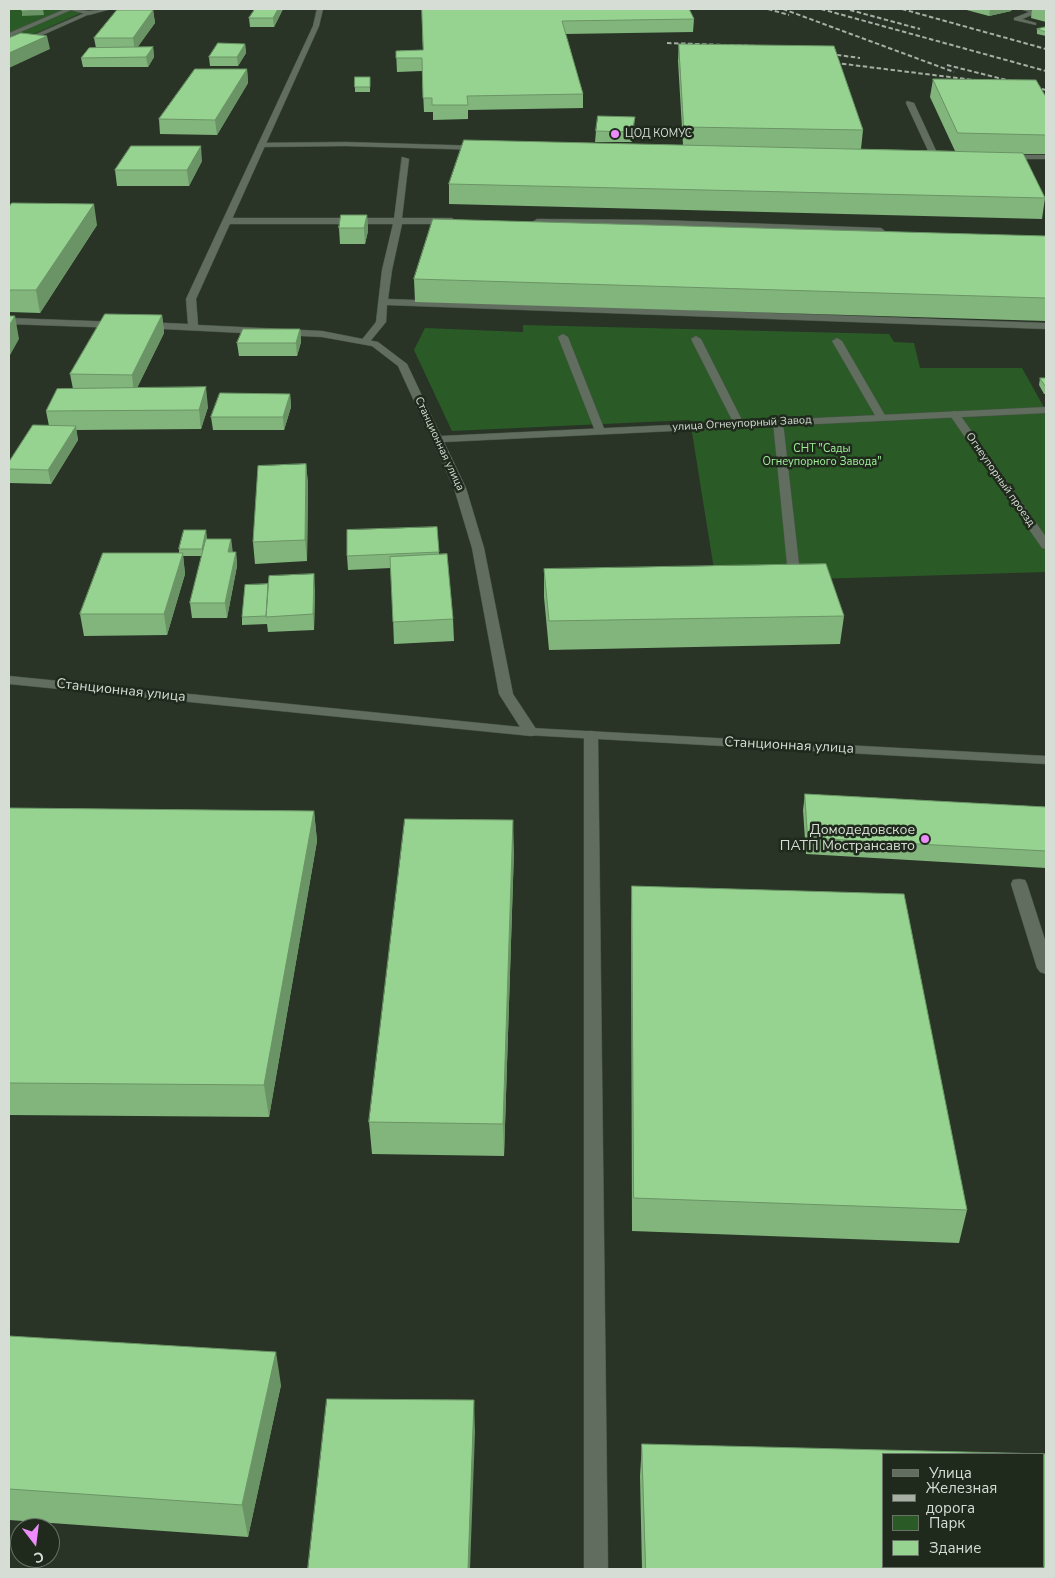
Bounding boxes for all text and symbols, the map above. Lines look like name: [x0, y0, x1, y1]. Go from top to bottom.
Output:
place label: ЦОД КОМУС: [625, 127, 692, 141]
marker: ЦОД КОМУС: [609, 128, 621, 140]
street label: Станционная улица: [411, 395, 467, 493]
street label: улица Огнеупорный Завод: [672, 414, 812, 434]
street label: Огнеупорный проезд: [963, 431, 1037, 529]
park label: СНТ "Сады Огнеупорного Завода": [763, 442, 881, 468]
street label: Станционная улица: [55, 676, 187, 706]
street label: Станционная улица: [724, 734, 854, 758]
place label: Домодедовское ПАТП Мострансавто: [780, 823, 915, 856]
marker: Домодедовское ПАТП Мострансавто: [919, 833, 931, 845]
legend: [882, 1453, 1045, 1568]
text: Улица: [929, 1463, 972, 1483]
text: Железная дорога: [926, 1478, 997, 1518]
text: Парк: [929, 1513, 965, 1533]
north arrow: [10, 1518, 60, 1568]
text: Здание: [929, 1538, 981, 1558]
text: С: [32, 1547, 46, 1567]

